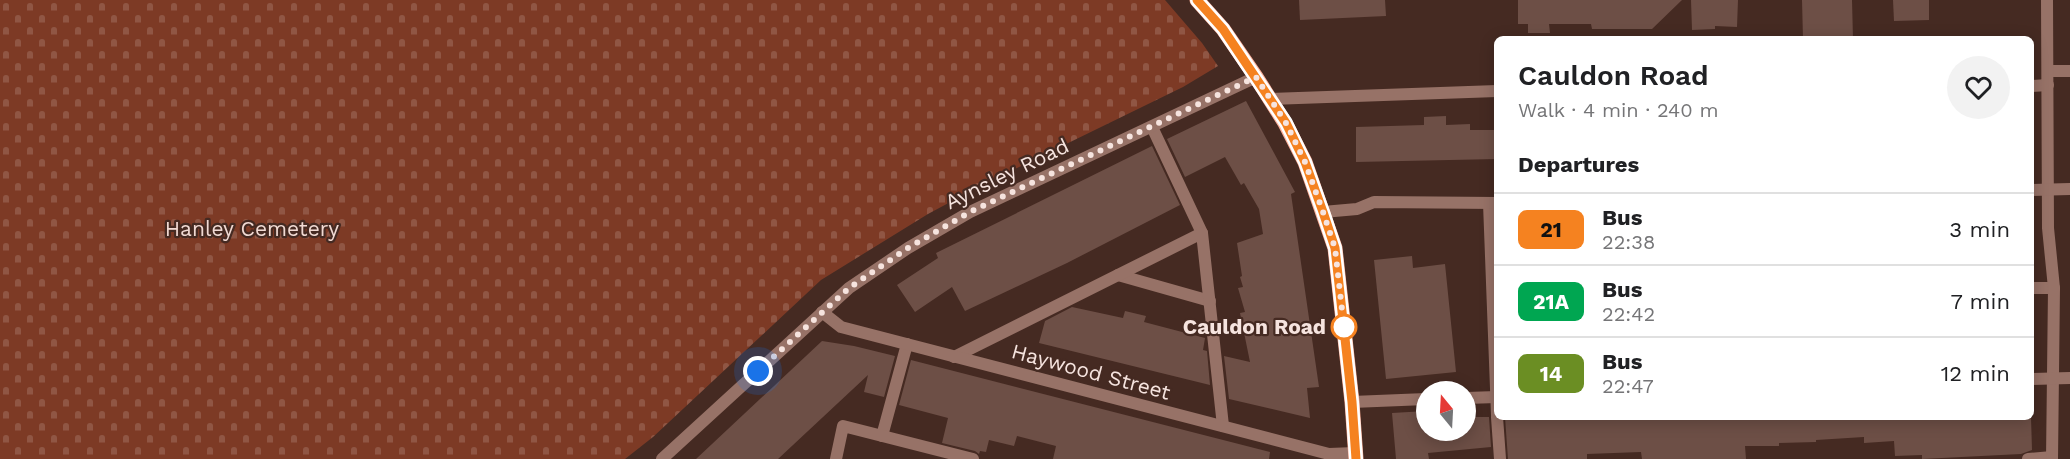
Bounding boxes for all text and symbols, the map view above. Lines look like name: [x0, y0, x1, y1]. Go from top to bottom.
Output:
button: heart: [1947, 56, 2010, 119]
text: Cauldon Road: [1518, 59, 1709, 92]
text: Walk · 4 min · 240 m: [1518, 98, 1718, 122]
street label: Aynsley Road: [941, 133, 1073, 214]
text: Departures: [1518, 152, 1639, 177]
text: Bus: [1602, 205, 1642, 230]
park label: Hanley Cemetery: [165, 216, 339, 241]
text: 21: [1540, 217, 1562, 242]
text: 3 min: [1949, 217, 2010, 242]
text: 22:38: [1602, 230, 1655, 254]
text: Bus: [1602, 277, 1642, 302]
text: 21A: [1533, 289, 1569, 314]
text: 7 min: [1950, 289, 2010, 314]
text: 22:42: [1602, 302, 1655, 326]
place label: Cauldon Road: [1183, 314, 1326, 339]
marker: Cauldon Road: [1331, 314, 1357, 340]
street label: Haywood Street: [1009, 338, 1173, 405]
text: Bus: [1602, 349, 1642, 374]
your location: [743, 356, 773, 386]
text: 14: [1540, 361, 1562, 386]
text: 12 min: [1941, 361, 2010, 386]
text: 22:47: [1602, 374, 1654, 398]
north arrow: [1416, 381, 1476, 441]
map controls: [1416, 381, 1476, 441]

